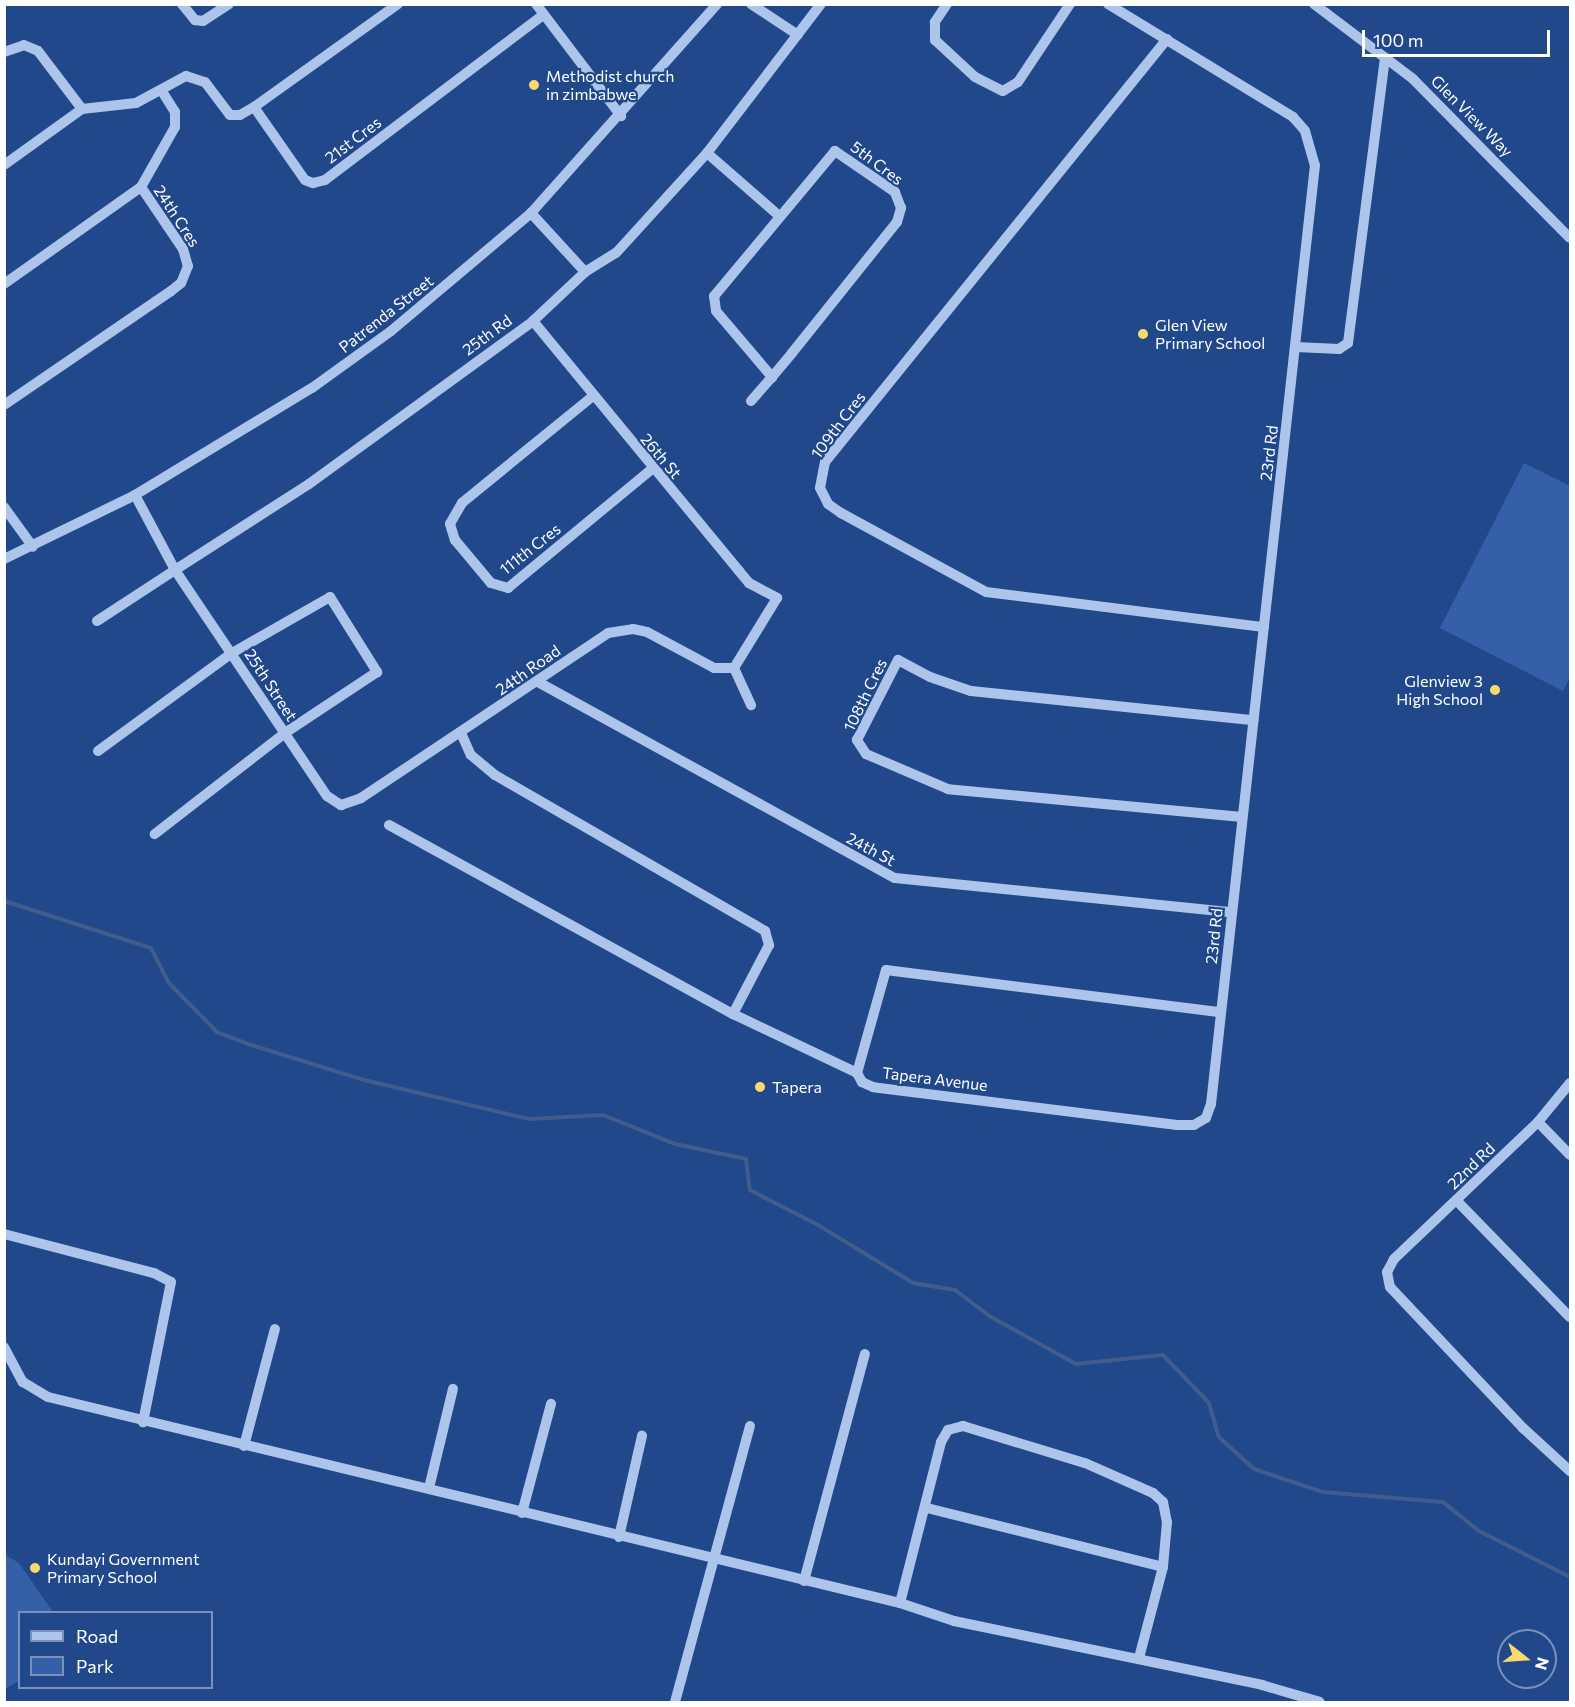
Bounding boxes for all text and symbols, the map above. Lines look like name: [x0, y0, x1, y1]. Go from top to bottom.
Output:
scale bar: [1365, 18, 1552, 56]
text: 100 m: [1373, 29, 1423, 51]
place label: Methodist church in zimbabwe: [546, 66, 674, 104]
street label: Glen View Way: [1427, 71, 1517, 161]
marker: Methodist church in zimbabwe: [527, 78, 541, 92]
street label: 21st Cres: [321, 113, 385, 167]
street label: 5th Cres: [847, 137, 907, 189]
street label: 24th Cres: [150, 182, 204, 250]
street label: Patrenda Street: [335, 271, 437, 357]
street label: 25th Rd: [459, 311, 515, 359]
place label: Glen View Primary School: [1155, 315, 1265, 353]
marker: Glen View Primary School: [1136, 327, 1150, 341]
street label: 109th Cres: [807, 388, 869, 462]
street label: 23rd Rd: [1256, 424, 1282, 482]
street label: 26th St: [637, 429, 685, 483]
street label: 111th Cres: [496, 519, 564, 579]
street label: 24th Road: [492, 641, 564, 699]
street label: 25th Street: [241, 645, 301, 725]
street label: 108th Cres: [839, 655, 891, 735]
place label: Glenview 3 High School: [1396, 671, 1483, 709]
marker: Glenview 3 High School: [1488, 683, 1502, 697]
street label: 24th St: [843, 828, 899, 870]
street label: 23rd Rd: [1202, 907, 1226, 965]
street label: Tapera Avenue: [881, 1063, 989, 1095]
place label: Tapera: [772, 1077, 822, 1097]
marker: Tapera: [753, 1080, 767, 1094]
street label: 22nd Rd: [1443, 1139, 1499, 1193]
place label: Kundayi Government Primary School: [47, 1549, 200, 1587]
marker: Kundayi Government Primary School: [28, 1561, 42, 1575]
legend: [18, 1611, 213, 1689]
text: Road: [76, 1625, 118, 1647]
north arrow: [1497, 1629, 1557, 1689]
text: Park: [76, 1655, 114, 1677]
text: N: [1532, 1655, 1554, 1672]

